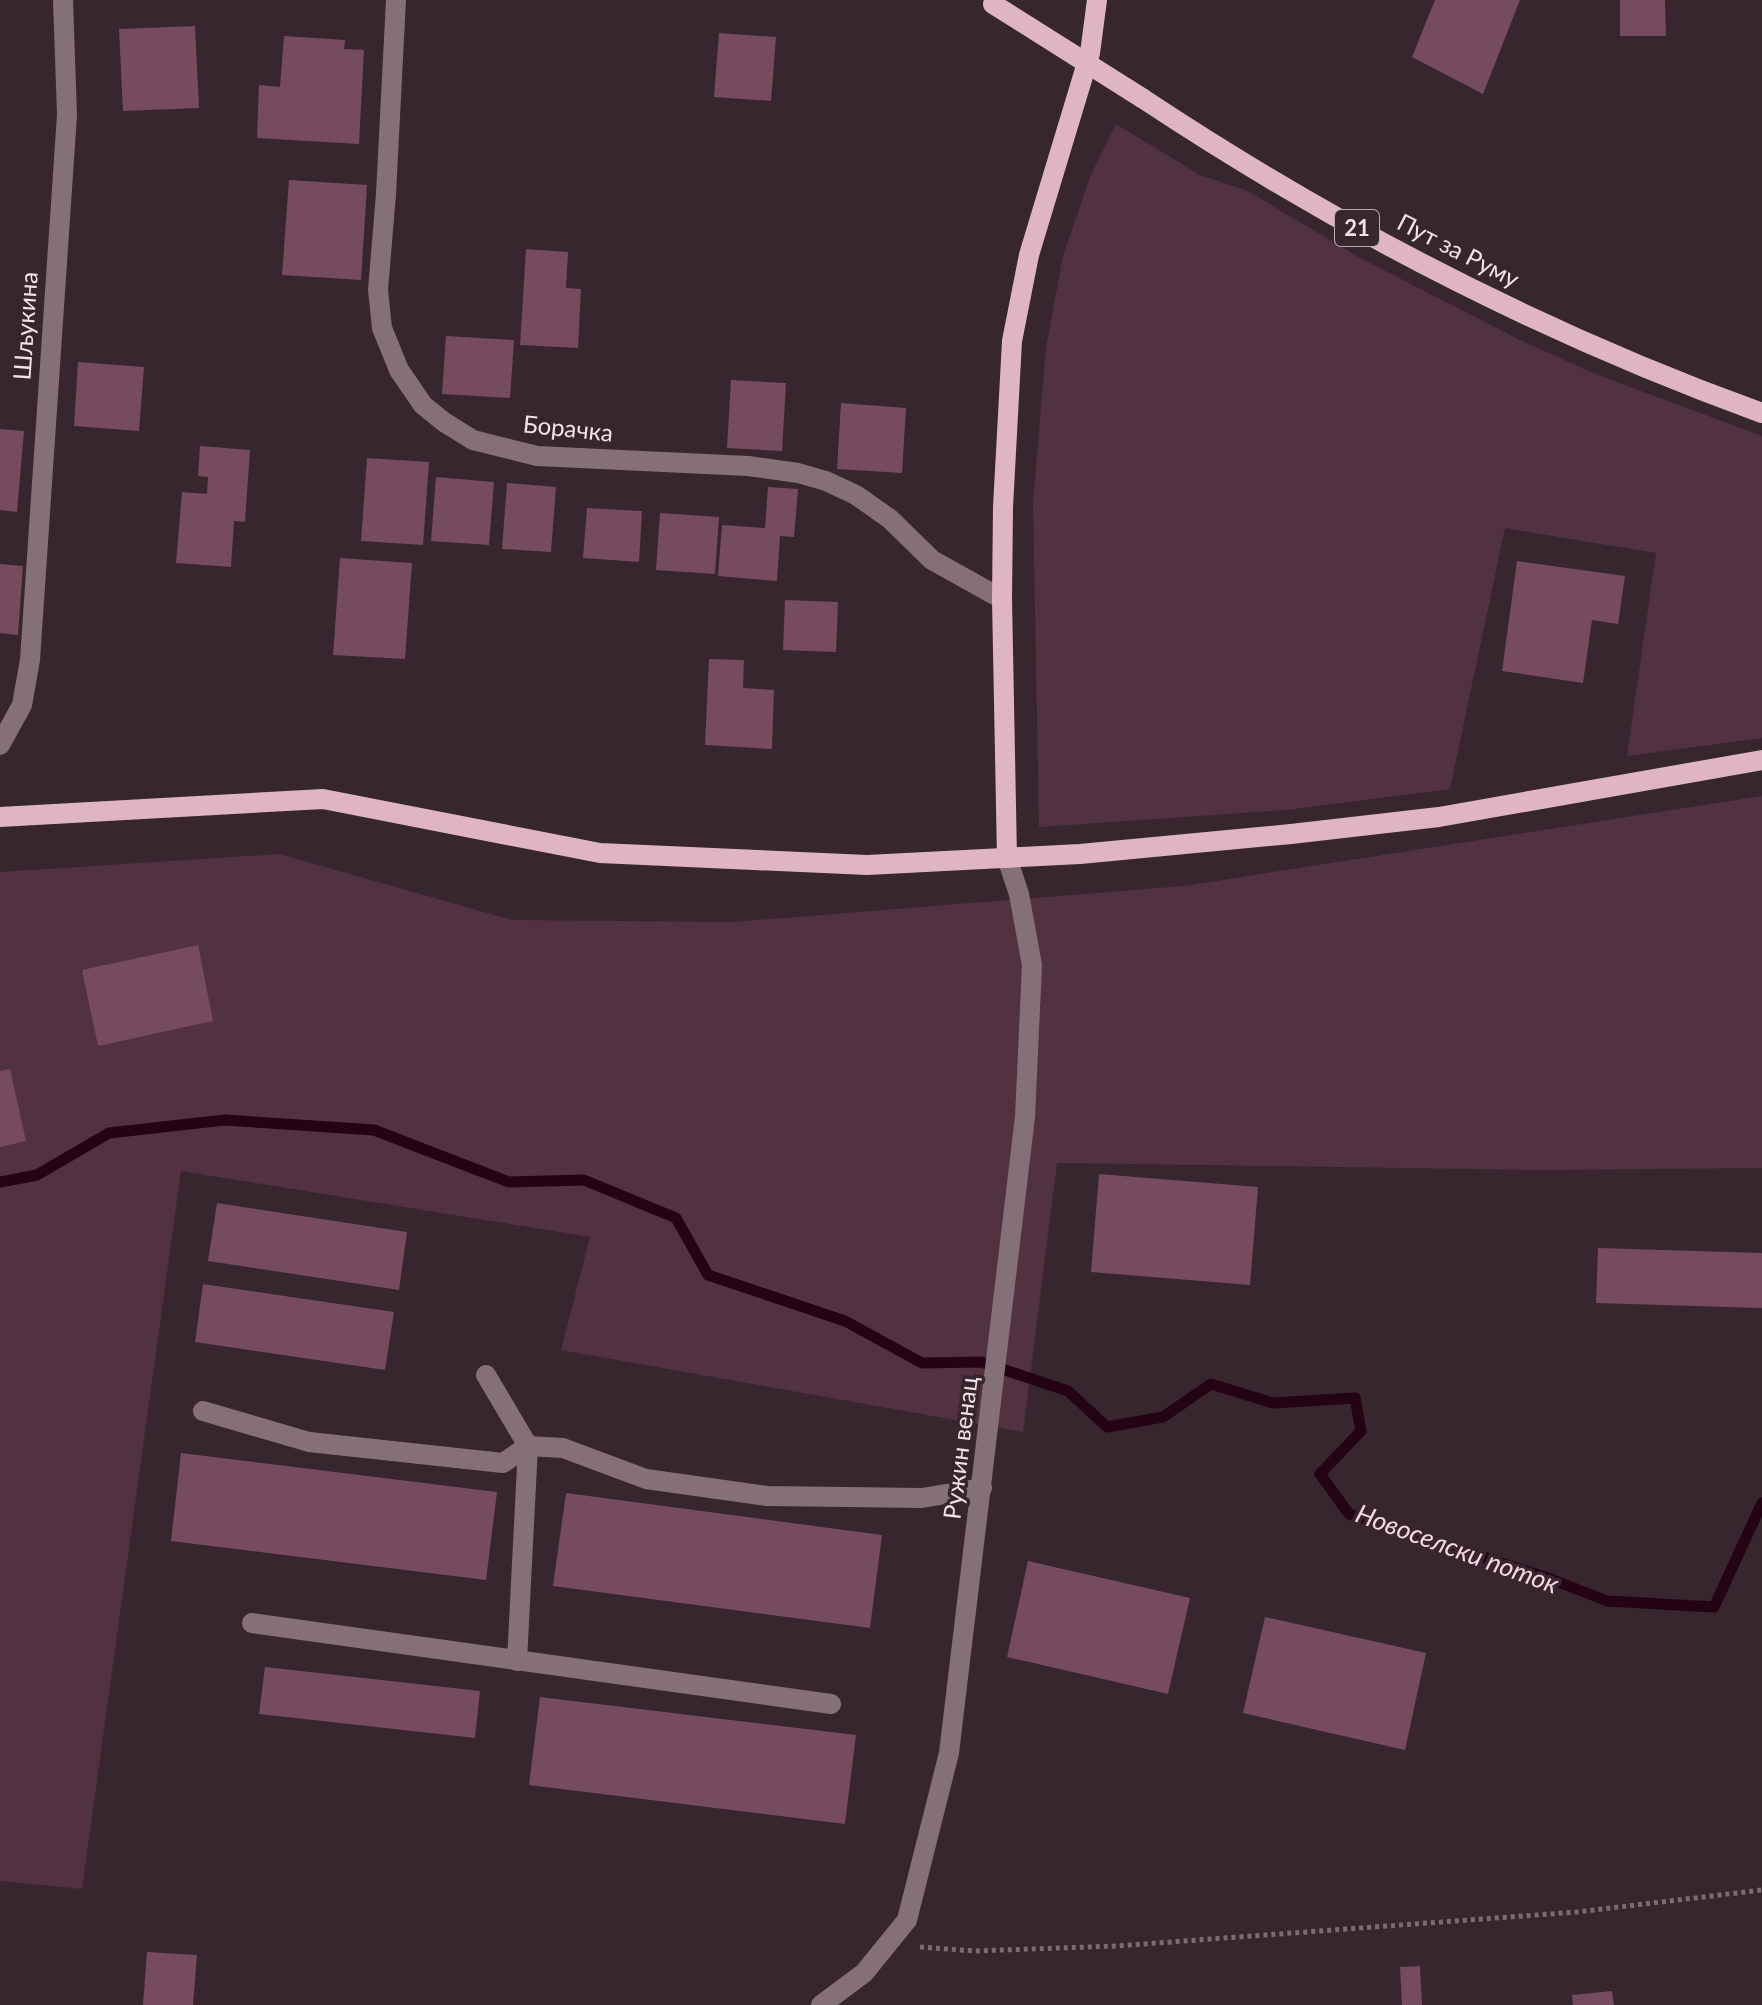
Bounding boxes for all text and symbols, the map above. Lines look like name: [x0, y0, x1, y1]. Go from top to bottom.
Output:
street label: Пут за Руму: [1393, 207, 1525, 293]
road number: 21: [1335, 210, 1379, 246]
street label: Шљукина: [6, 271, 43, 381]
street label: Борачка: [522, 408, 615, 447]
street label: Ружин венац: [936, 1374, 983, 1521]
water label: Новоселски поток: [1352, 1497, 1563, 1600]

